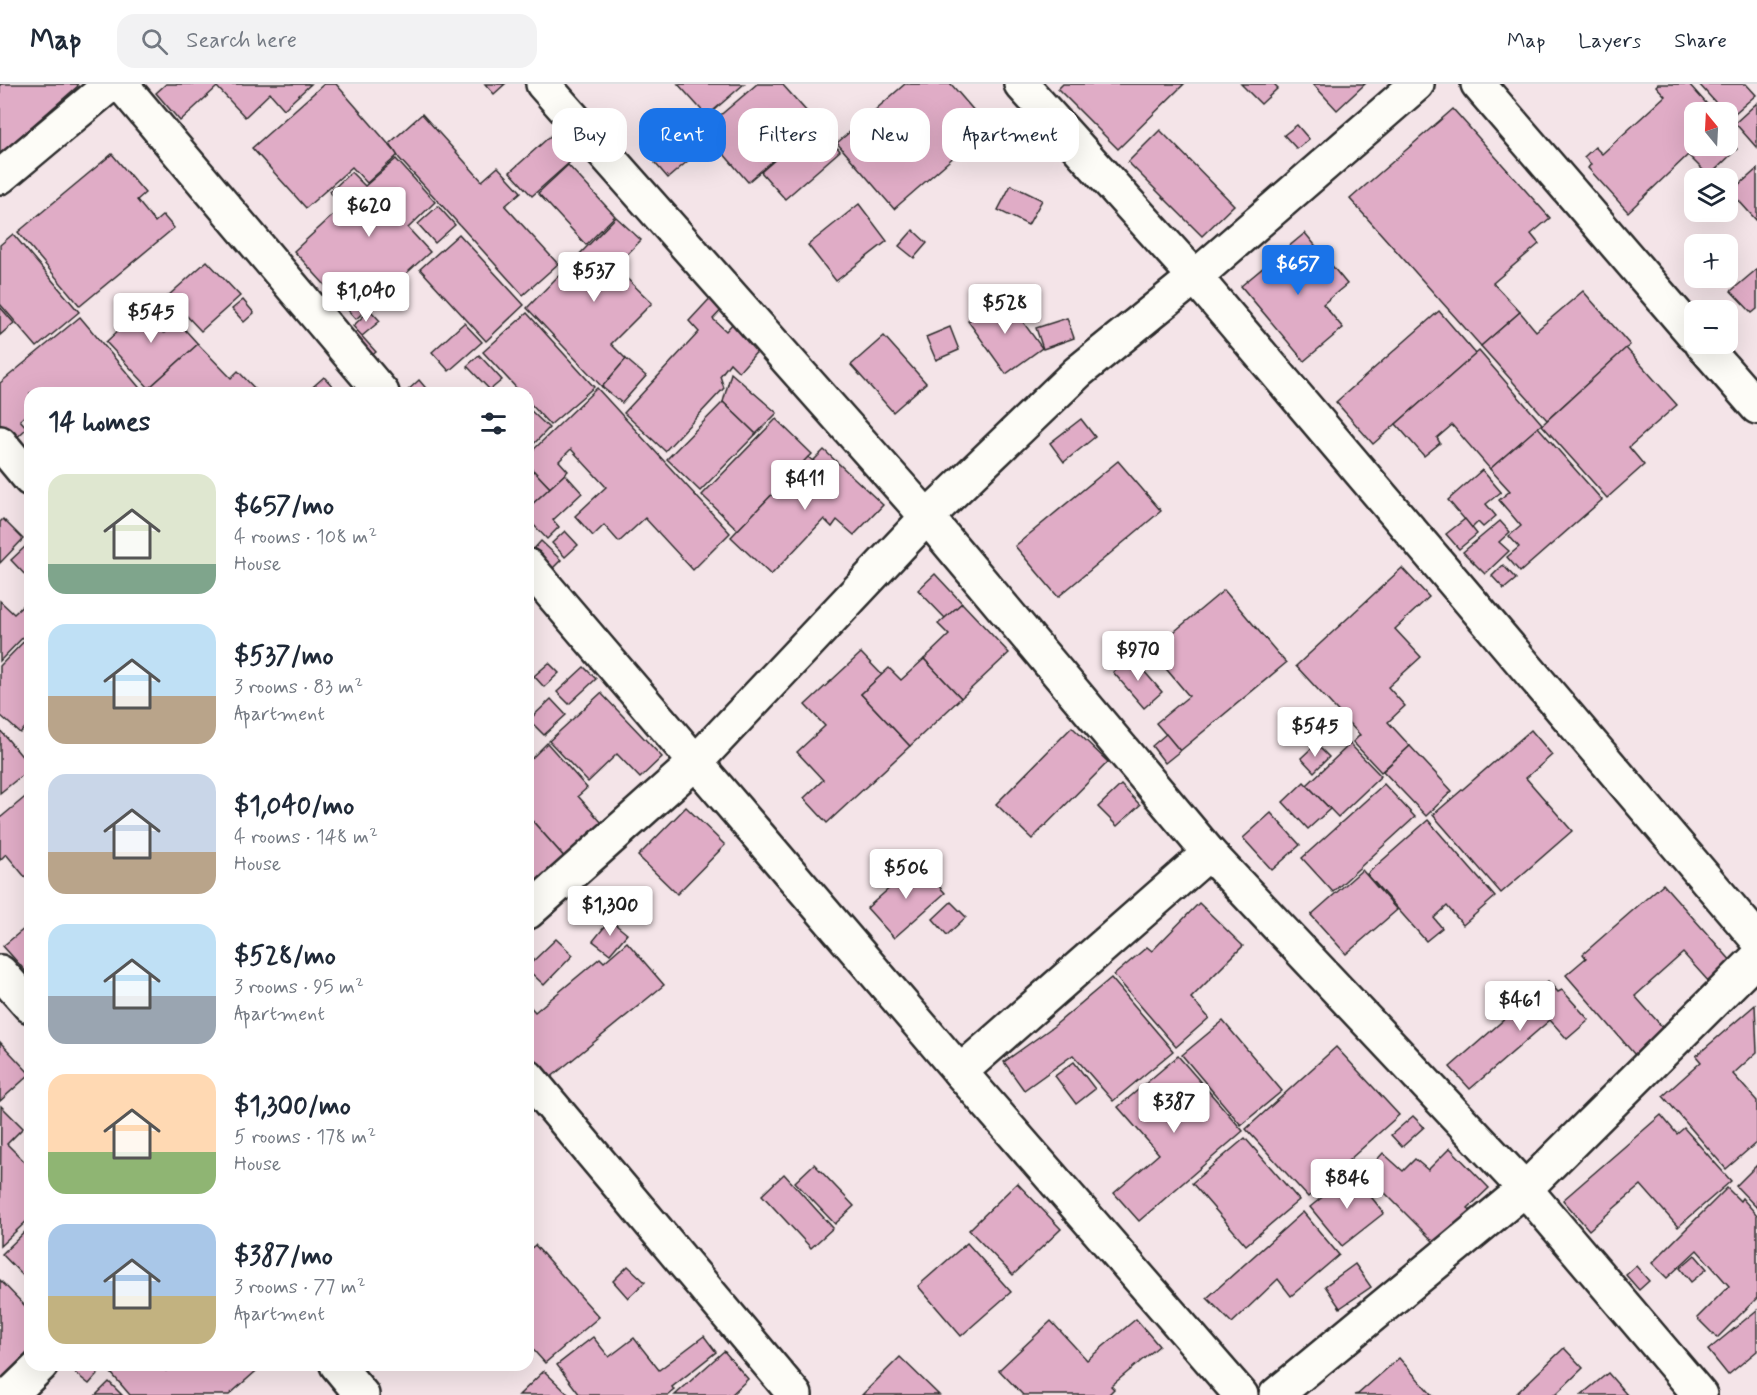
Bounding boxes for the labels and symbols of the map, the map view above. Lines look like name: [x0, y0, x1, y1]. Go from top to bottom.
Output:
north arrow: [1684, 102, 1738, 156]
pin: $620: [333, 187, 405, 238]
pin: $657: [1262, 245, 1334, 296]
pin: $537: [558, 252, 630, 303]
pin: $1,040: [317, 272, 415, 323]
pin: $528: [969, 284, 1041, 335]
pin: $545: [115, 293, 187, 344]
pin: $411: [769, 460, 841, 511]
pin: $970: [1102, 631, 1174, 682]
pin: $545: [1279, 707, 1351, 758]
pin: $506: [870, 849, 942, 900]
pin: $1,300: [561, 886, 659, 937]
pin: $461: [1484, 981, 1556, 1032]
pin: $387: [1138, 1083, 1210, 1134]
pin: $846: [1311, 1159, 1383, 1210]

